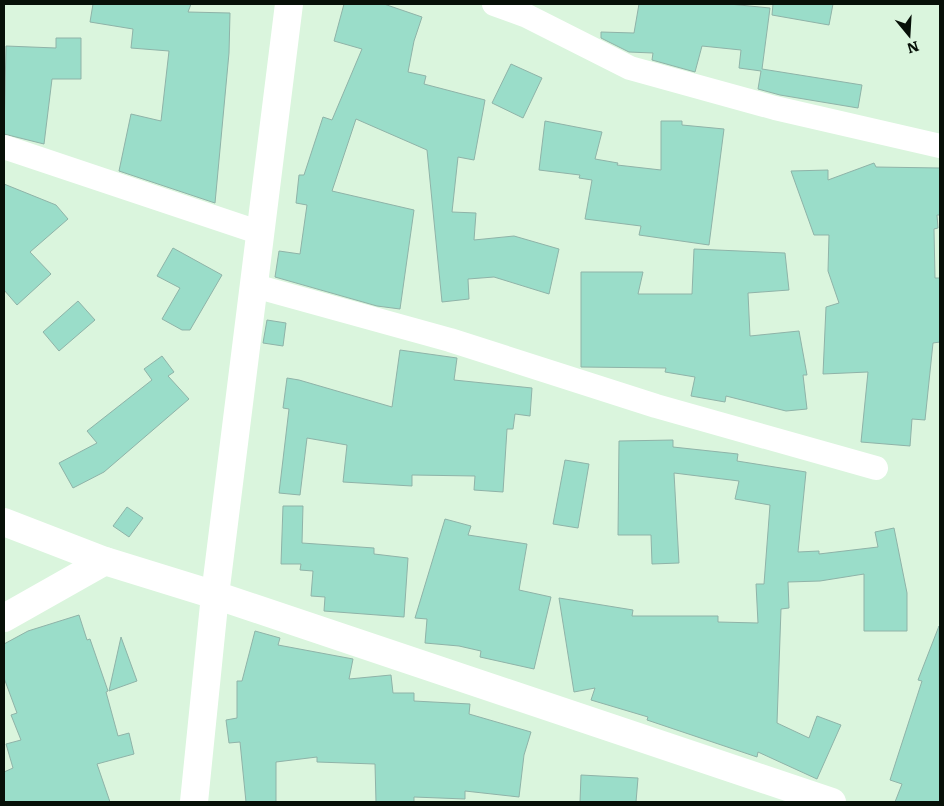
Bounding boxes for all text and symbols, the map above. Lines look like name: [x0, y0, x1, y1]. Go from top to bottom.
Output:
north arrow: [884, 10, 934, 60]
text: N: [904, 37, 922, 60]

